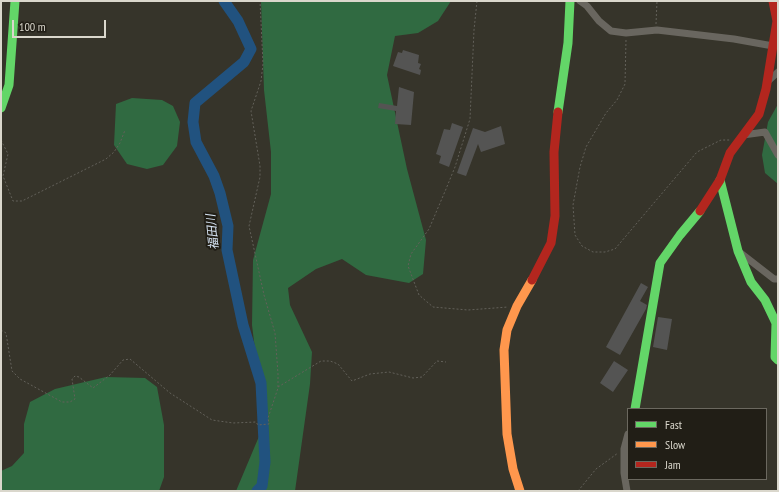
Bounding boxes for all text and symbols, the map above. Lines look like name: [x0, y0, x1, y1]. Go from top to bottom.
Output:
scale bar: [14, 12, 108, 38]
text: 100 m: [19, 19, 46, 34]
water label: 福田川: [204, 213, 222, 251]
legend: [627, 408, 767, 480]
text: Fast: [665, 417, 682, 432]
text: Slow: [665, 437, 685, 452]
text: Jam: [665, 457, 681, 472]

